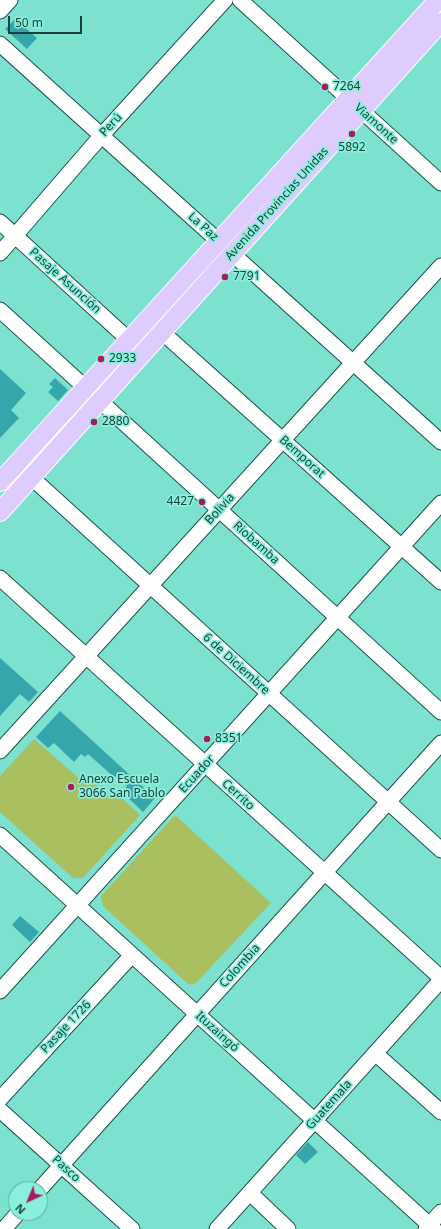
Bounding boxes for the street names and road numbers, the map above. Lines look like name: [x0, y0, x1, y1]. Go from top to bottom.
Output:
street label: Viamonte: [351, 101, 401, 147]
street label: Perú: [97, 110, 125, 140]
street label: Avenida Provincias Unidas: [222, 144, 332, 264]
street label: La Paz: [185, 210, 221, 244]
street label: Pasaje Asunción: [26, 245, 104, 317]
street label: Bemporat: [276, 433, 328, 481]
street label: Bolivia: [202, 490, 238, 528]
street label: Riobamba: [230, 518, 282, 568]
street label: 6 de Diciembre: [200, 630, 272, 698]
street label: Ecuador: [176, 752, 218, 796]
street label: Cerrito: [219, 777, 257, 813]
street label: Colombia: [217, 941, 263, 991]
street label: Pasaje 1726: [38, 998, 94, 1056]
street label: Ituzaingó: [192, 1009, 242, 1055]
street label: Guatemala: [303, 1077, 355, 1133]
street label: Pasco: [49, 1153, 83, 1185]

